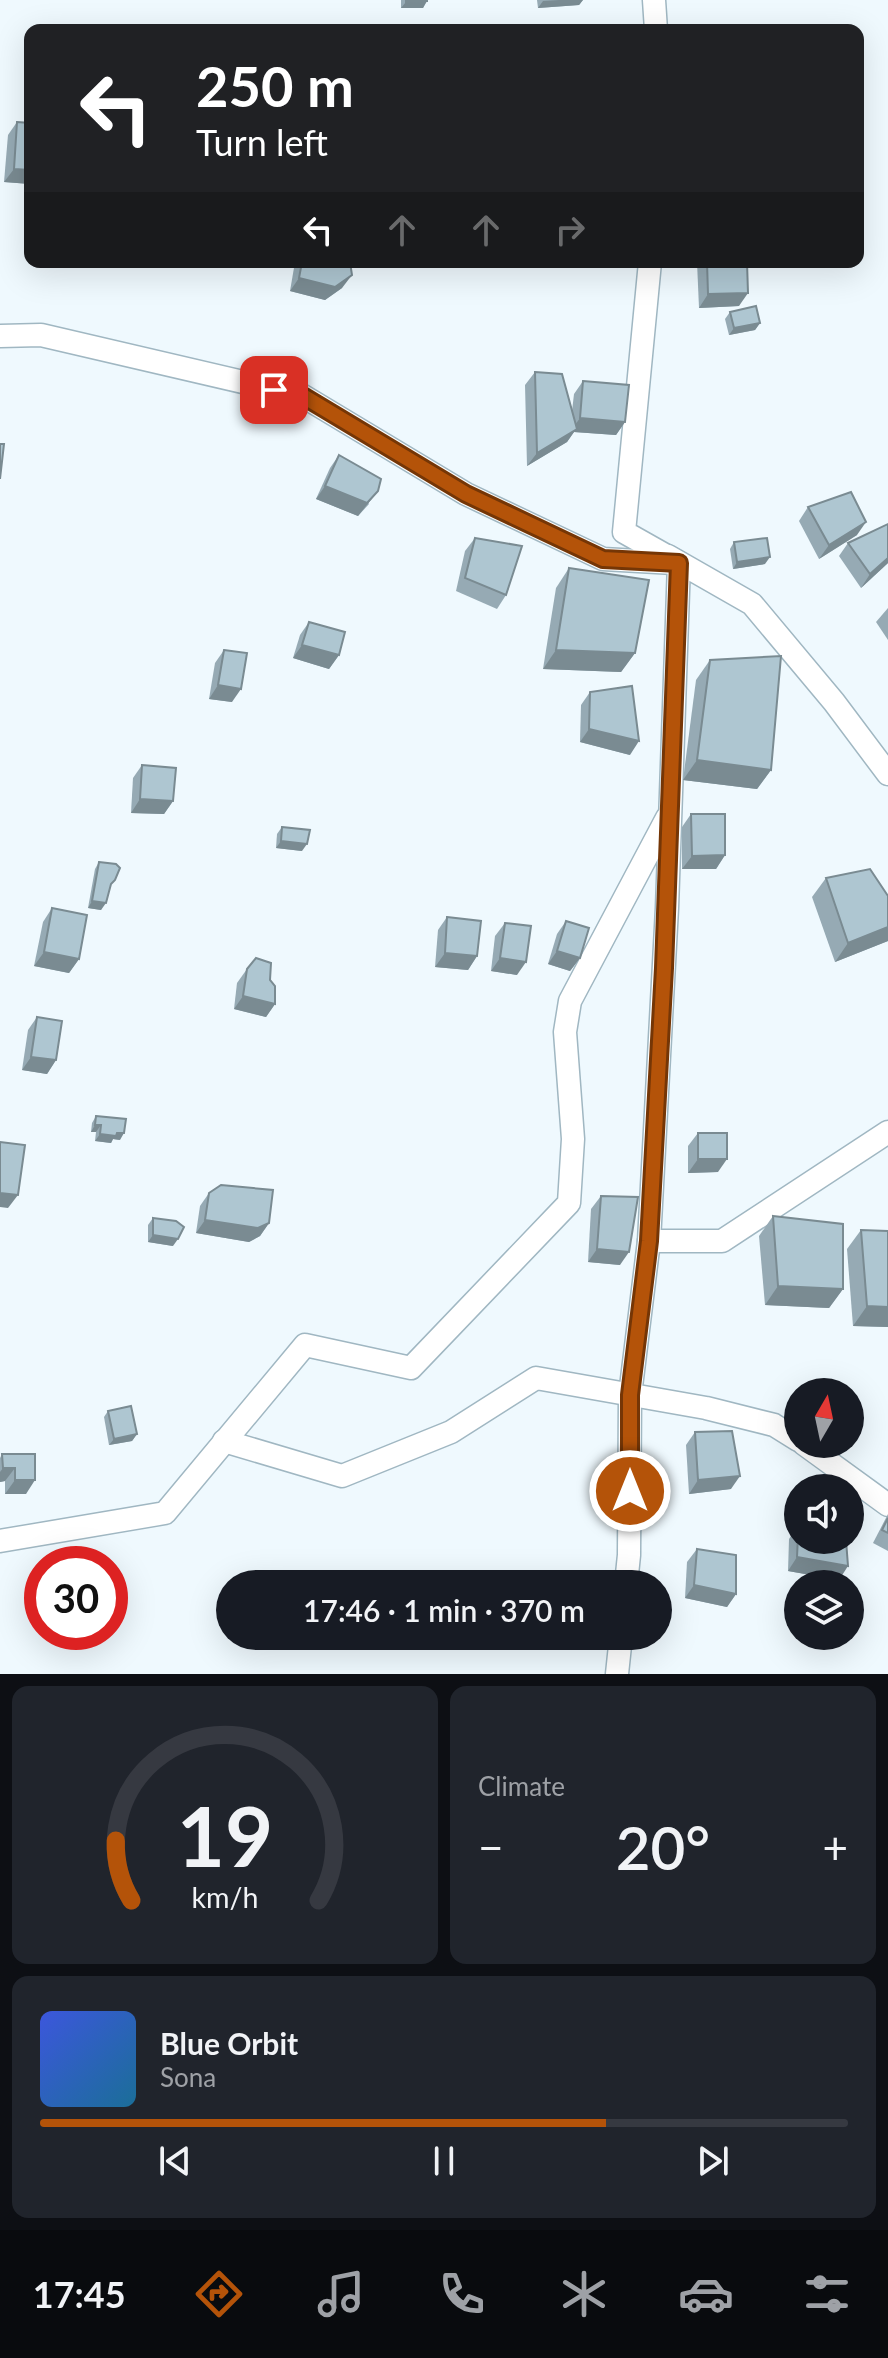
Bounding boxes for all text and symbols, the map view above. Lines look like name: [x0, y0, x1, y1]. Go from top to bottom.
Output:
text: 250 m: [196, 52, 354, 119]
icon: left: [64, 56, 168, 160]
text: Turn left: [196, 120, 328, 164]
icon: left: [296, 208, 340, 252]
icon: ahead: [380, 208, 424, 252]
icon: ahead: [464, 208, 508, 252]
icon: right: [548, 208, 592, 252]
pin: [240, 356, 308, 424]
icon: arrive: [252, 368, 296, 412]
north arrow: [784, 1378, 864, 1458]
map controls: [784, 1378, 864, 1650]
position arrow: [588, 1449, 672, 1533]
button: sound: [784, 1474, 864, 1554]
speed limit sign: 30: [24, 1546, 128, 1650]
button: layers: [784, 1570, 864, 1650]
text: 17:46 · 1 min · 370 m: [303, 1592, 585, 1628]
text: Climate: [478, 1770, 565, 1802]
text: 19: [177, 1785, 273, 1885]
text: 20°: [616, 1811, 710, 1883]
text: −: [478, 1821, 504, 1873]
text: +: [822, 1821, 848, 1873]
text: km/h: [192, 1880, 258, 1914]
text: Blue Orbit: [160, 2025, 298, 2061]
text: Sona: [160, 2061, 216, 2093]
icon: previous: [153, 2139, 197, 2183]
icon: pause: [422, 2139, 466, 2183]
icon: next: [691, 2139, 735, 2183]
icon: directions: [191, 2266, 247, 2322]
icon: music: [313, 2266, 369, 2322]
icon: phone: [434, 2266, 490, 2322]
icon: climate: [556, 2266, 612, 2322]
icon: car: [678, 2266, 734, 2322]
icon: filters: [799, 2266, 855, 2322]
text: 17:45: [33, 2272, 126, 2316]

